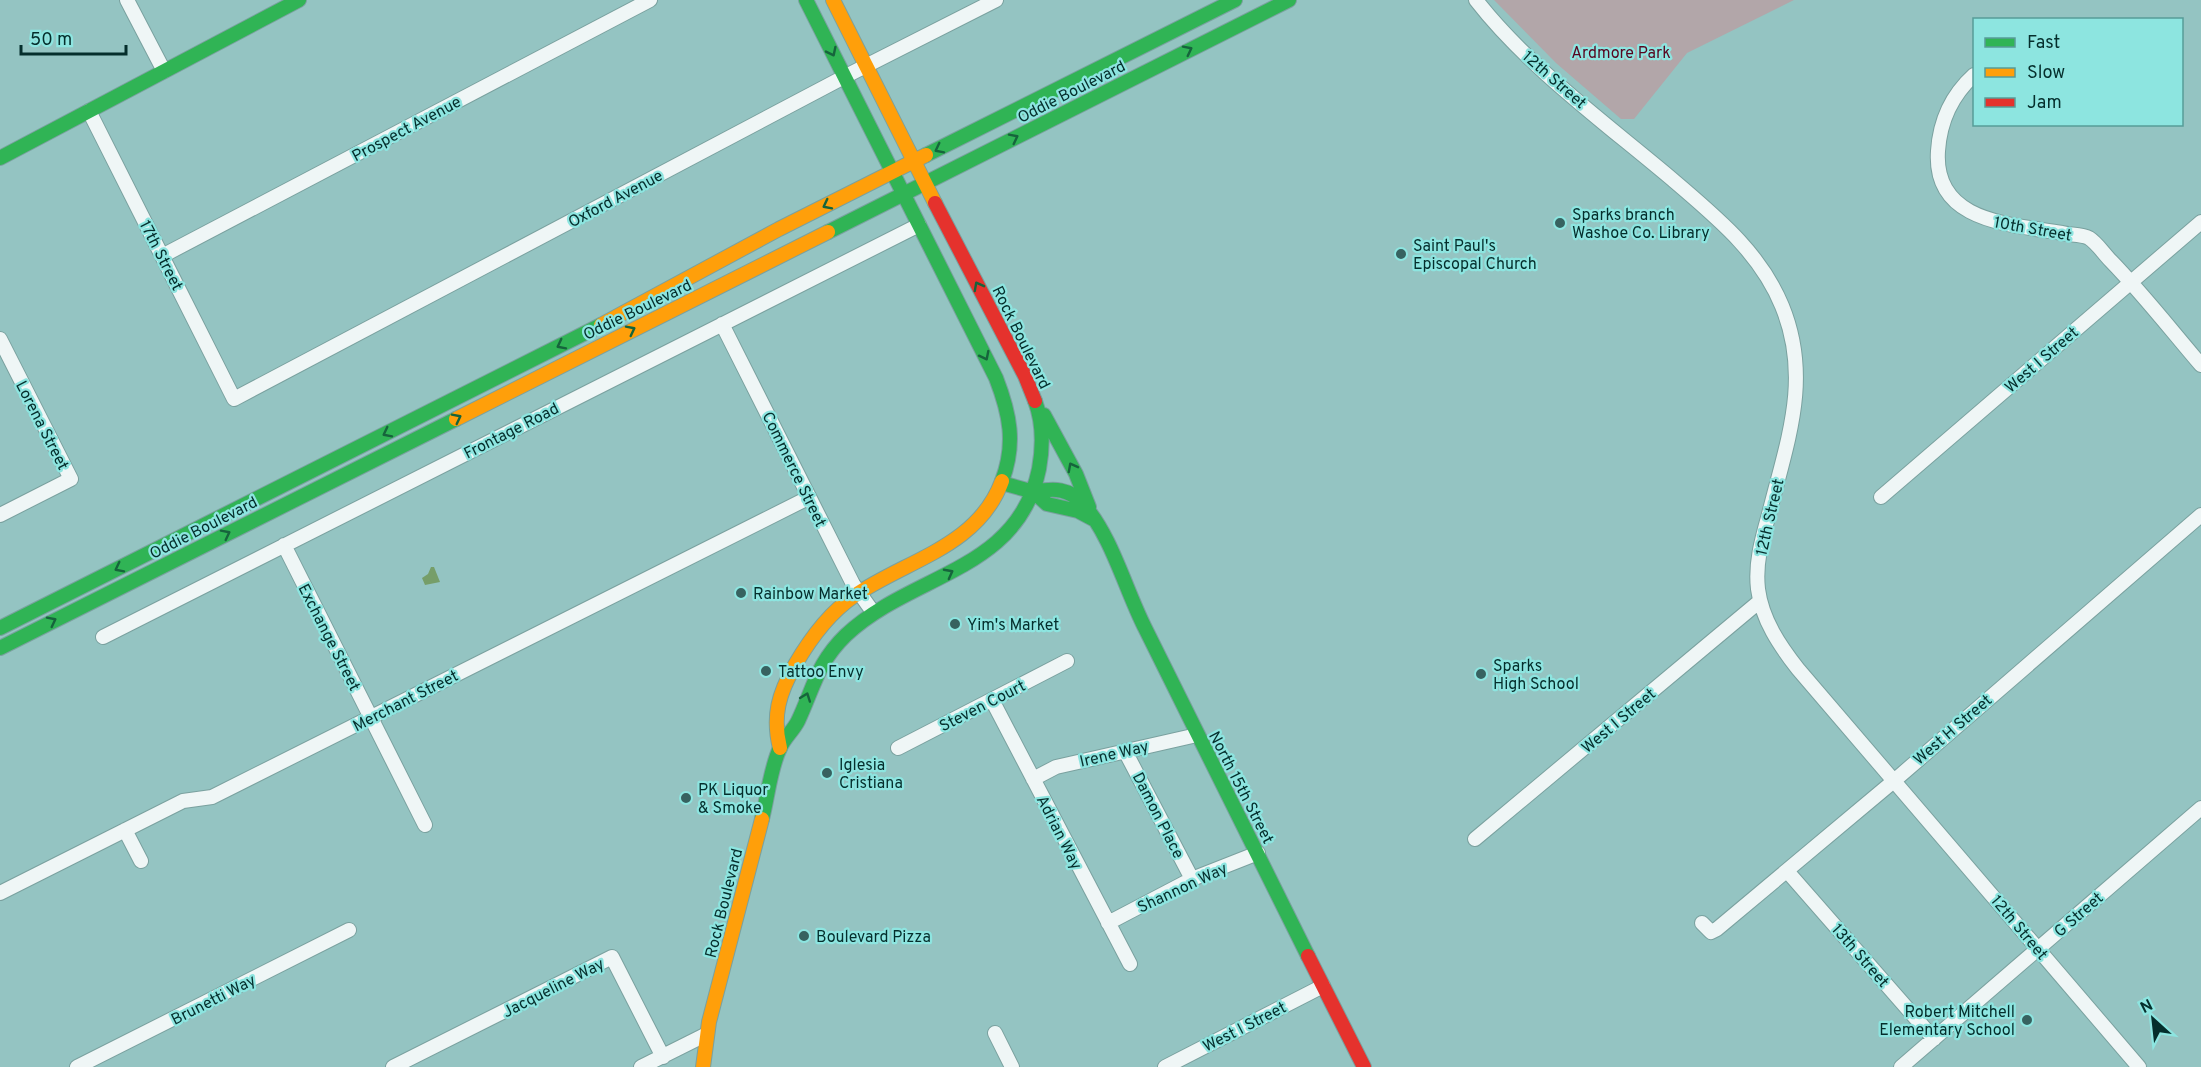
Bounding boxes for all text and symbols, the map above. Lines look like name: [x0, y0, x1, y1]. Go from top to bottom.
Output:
scale bar: [21, 18, 126, 56]
legend: [1973, 18, 2183, 126]
text: 50 m: [30, 29, 72, 52]
text: Fast: [2027, 32, 2060, 55]
park label: Ardmore Park: [1571, 44, 1671, 64]
one-way arrow: [825, 46, 836, 57]
one-way arrow: [1182, 46, 1193, 58]
street label: 12th Street: [1518, 47, 1590, 114]
street label: Oddie Boulevard: [1015, 57, 1129, 129]
text: Slow: [2027, 62, 2065, 85]
text: Jam: [2027, 92, 2062, 115]
street label: Prospect Avenue: [349, 93, 465, 167]
one-way arrow: [1008, 134, 1018, 145]
one-way arrow: [934, 141, 945, 153]
street label: Oxford Avenue: [565, 166, 667, 233]
one-way arrow: [822, 198, 833, 209]
place label: Sparks branch Washoe Co. Library: [1572, 206, 1710, 244]
street label: 10th Street: [1992, 213, 2073, 247]
marker: Sparks branch Washoe Co. Library: [1553, 216, 1567, 230]
street label: 17th Street: [134, 217, 186, 294]
place label: Saint Paul's Episcopal Church: [1413, 237, 1537, 275]
marker: Saint Paul's Episcopal Church: [1394, 247, 1408, 261]
street label: Oddie Boulevard: [580, 276, 695, 346]
one-way arrow: [974, 281, 986, 292]
street label: Rock Boulevard: [987, 283, 1054, 393]
street label: West I Street: [2001, 323, 2083, 398]
one-way arrow: [625, 326, 636, 338]
one-way arrow: [557, 338, 568, 349]
one-way arrow: [977, 349, 989, 360]
street label: Lorena Street: [10, 378, 72, 474]
street label: Frontage Road: [461, 399, 563, 464]
street label: Commerce Street: [757, 409, 830, 531]
one-way arrow: [450, 413, 461, 425]
one-way arrow: [382, 425, 393, 437]
one-way arrow: [1068, 462, 1079, 473]
street label: 12th Street: [1752, 477, 1790, 558]
street label: Oddie Boulevard: [147, 493, 261, 565]
one-way arrow: [220, 529, 231, 541]
one-way arrow: [115, 560, 126, 572]
one-way arrow: [943, 569, 954, 581]
street label: Exchange Street: [293, 581, 364, 695]
place label: Rainbow Market: [753, 585, 868, 605]
marker: Rainbow Market: [734, 586, 748, 600]
place label: Yim's Market: [967, 616, 1059, 636]
one-way arrow: [46, 617, 57, 629]
marker: Yim's Market: [948, 617, 962, 631]
place label: Sparks High School: [1493, 657, 1579, 695]
place label: Tattoo Envy: [778, 663, 864, 683]
marker: Tattoo Envy: [759, 664, 773, 678]
street label: Merchant Street: [350, 667, 462, 737]
marker: Sparks High School: [1474, 667, 1488, 681]
street label: Steven Court: [936, 676, 1029, 737]
street label: West I Street: [1578, 685, 1661, 758]
street label: West H Street: [1910, 691, 1997, 770]
one-way arrow: [799, 692, 812, 702]
street label: North 15th Street: [1203, 728, 1277, 848]
street label: Irene Way: [1078, 737, 1151, 773]
place label: Iglesia Cristiana: [839, 756, 903, 794]
marker: Iglesia Cristiana: [820, 766, 834, 780]
street label: Damon Place: [1127, 769, 1188, 862]
place label: PK Liquor & Smoke: [698, 781, 768, 819]
marker: PK Liquor & Smoke: [679, 791, 693, 805]
street label: Adrian Way: [1031, 792, 1085, 873]
street label: Rock Boulevard: [702, 847, 748, 960]
street label: Shannon Way: [1135, 859, 1231, 918]
street label: G Street: [2051, 889, 2108, 942]
street label: 12th Street: [1986, 892, 2051, 965]
street label: 13th Street: [1826, 920, 1893, 992]
place label: Boulevard Pizza: [816, 928, 931, 948]
marker: Boulevard Pizza: [797, 929, 811, 943]
street label: Jacqueline Way: [500, 955, 608, 1023]
street label: Brunetti Way: [168, 971, 260, 1031]
north arrow: [2123, 989, 2183, 1049]
text: N: [2137, 996, 2157, 1019]
street label: West I Street: [1200, 998, 1290, 1057]
place label: Robert Mitchell Elementary School: [1879, 1003, 2015, 1041]
marker: Robert Mitchell Elementary School: [2020, 1013, 2034, 1027]

